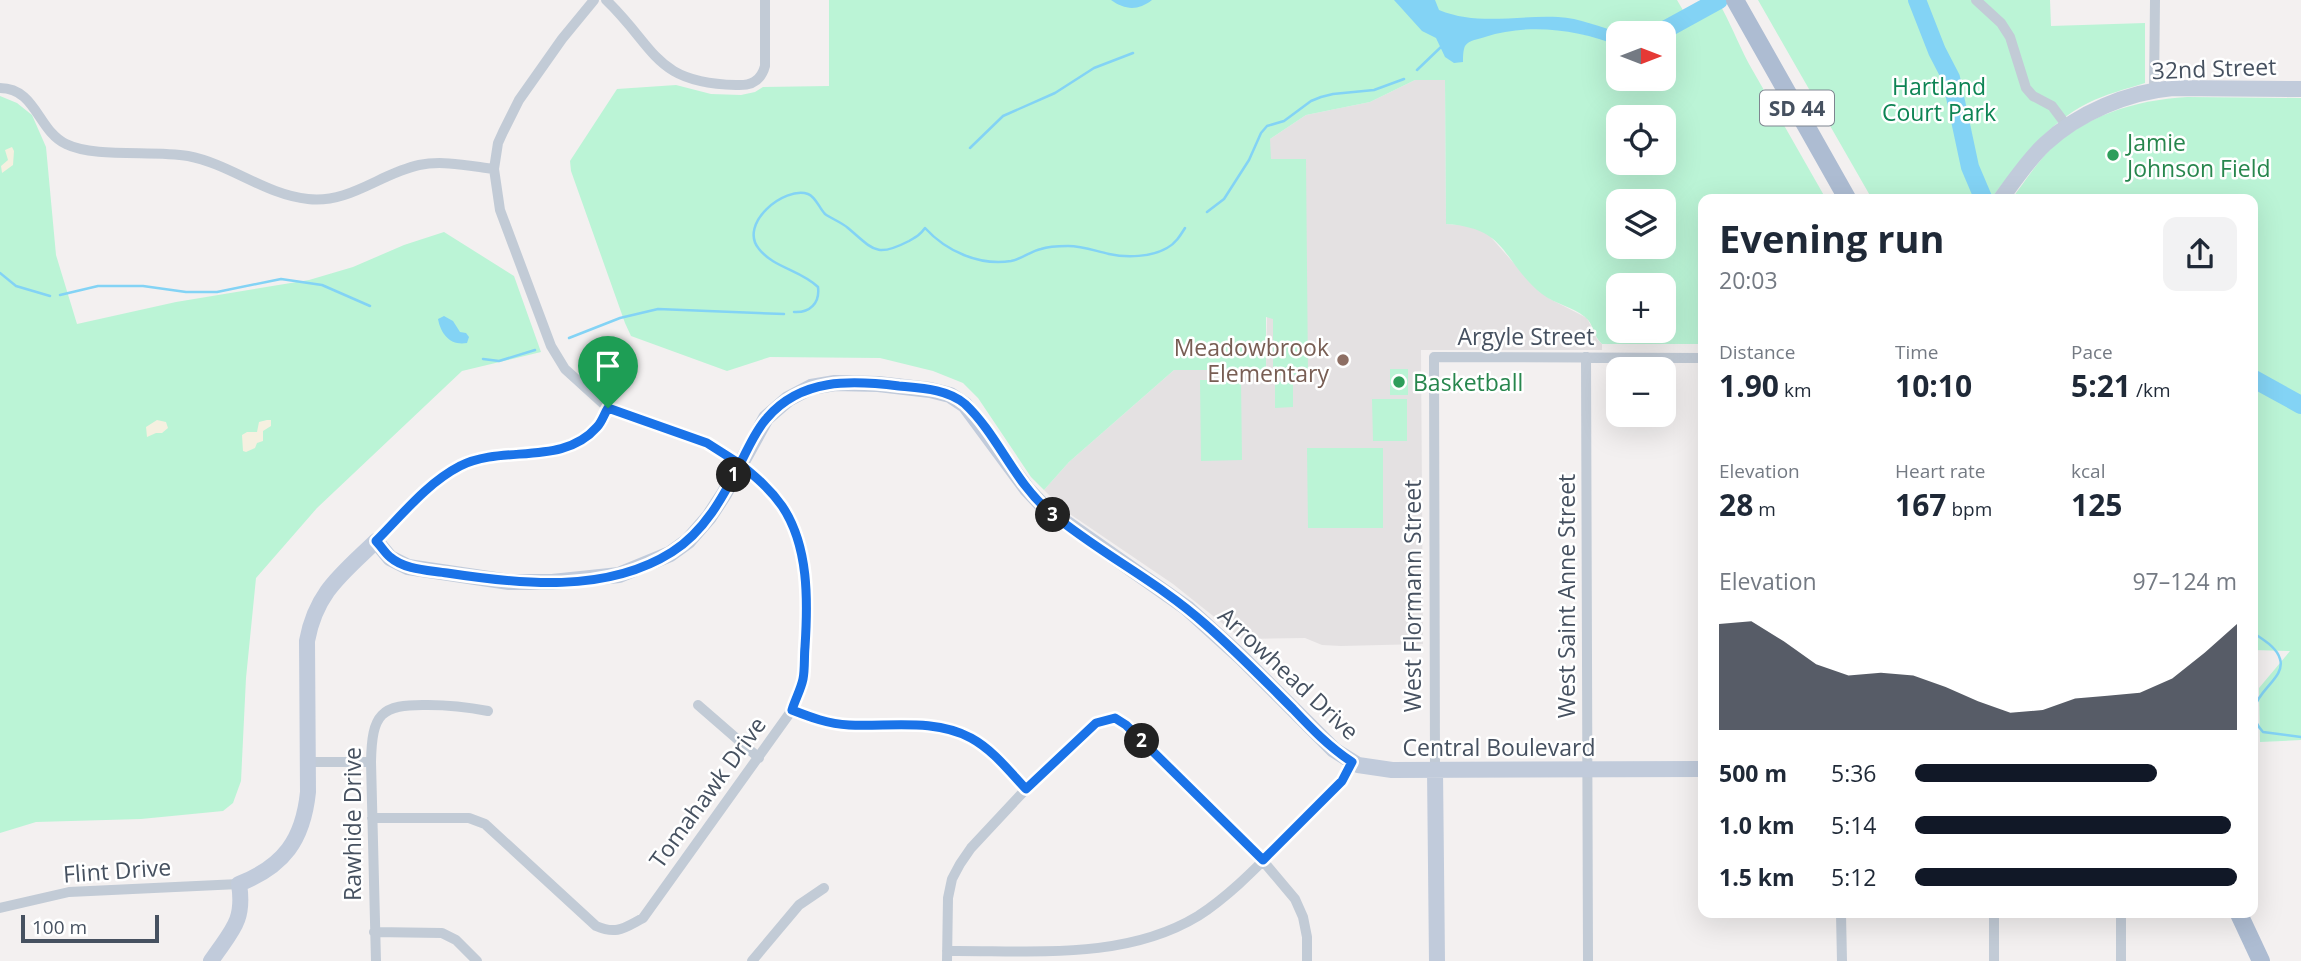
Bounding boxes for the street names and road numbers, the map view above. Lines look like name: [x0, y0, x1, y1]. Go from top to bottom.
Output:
street label: 32nd Street: [2151, 50, 2277, 86]
road number: SD 44: [1760, 90, 1834, 126]
street label: Argyle Street: [1458, 320, 1594, 352]
street label: West Saint Anne Street: [1550, 474, 1582, 718]
street label: West Flormann Street: [1396, 480, 1428, 712]
street label: Arrowhead Drive: [1212, 600, 1366, 746]
street label: Tomahawk Drive: [641, 710, 773, 874]
street label: Central Boulevard: [1403, 731, 1595, 763]
street label: Rawhide Drive: [336, 747, 368, 901]
street label: Flint Drive: [62, 850, 172, 890]

